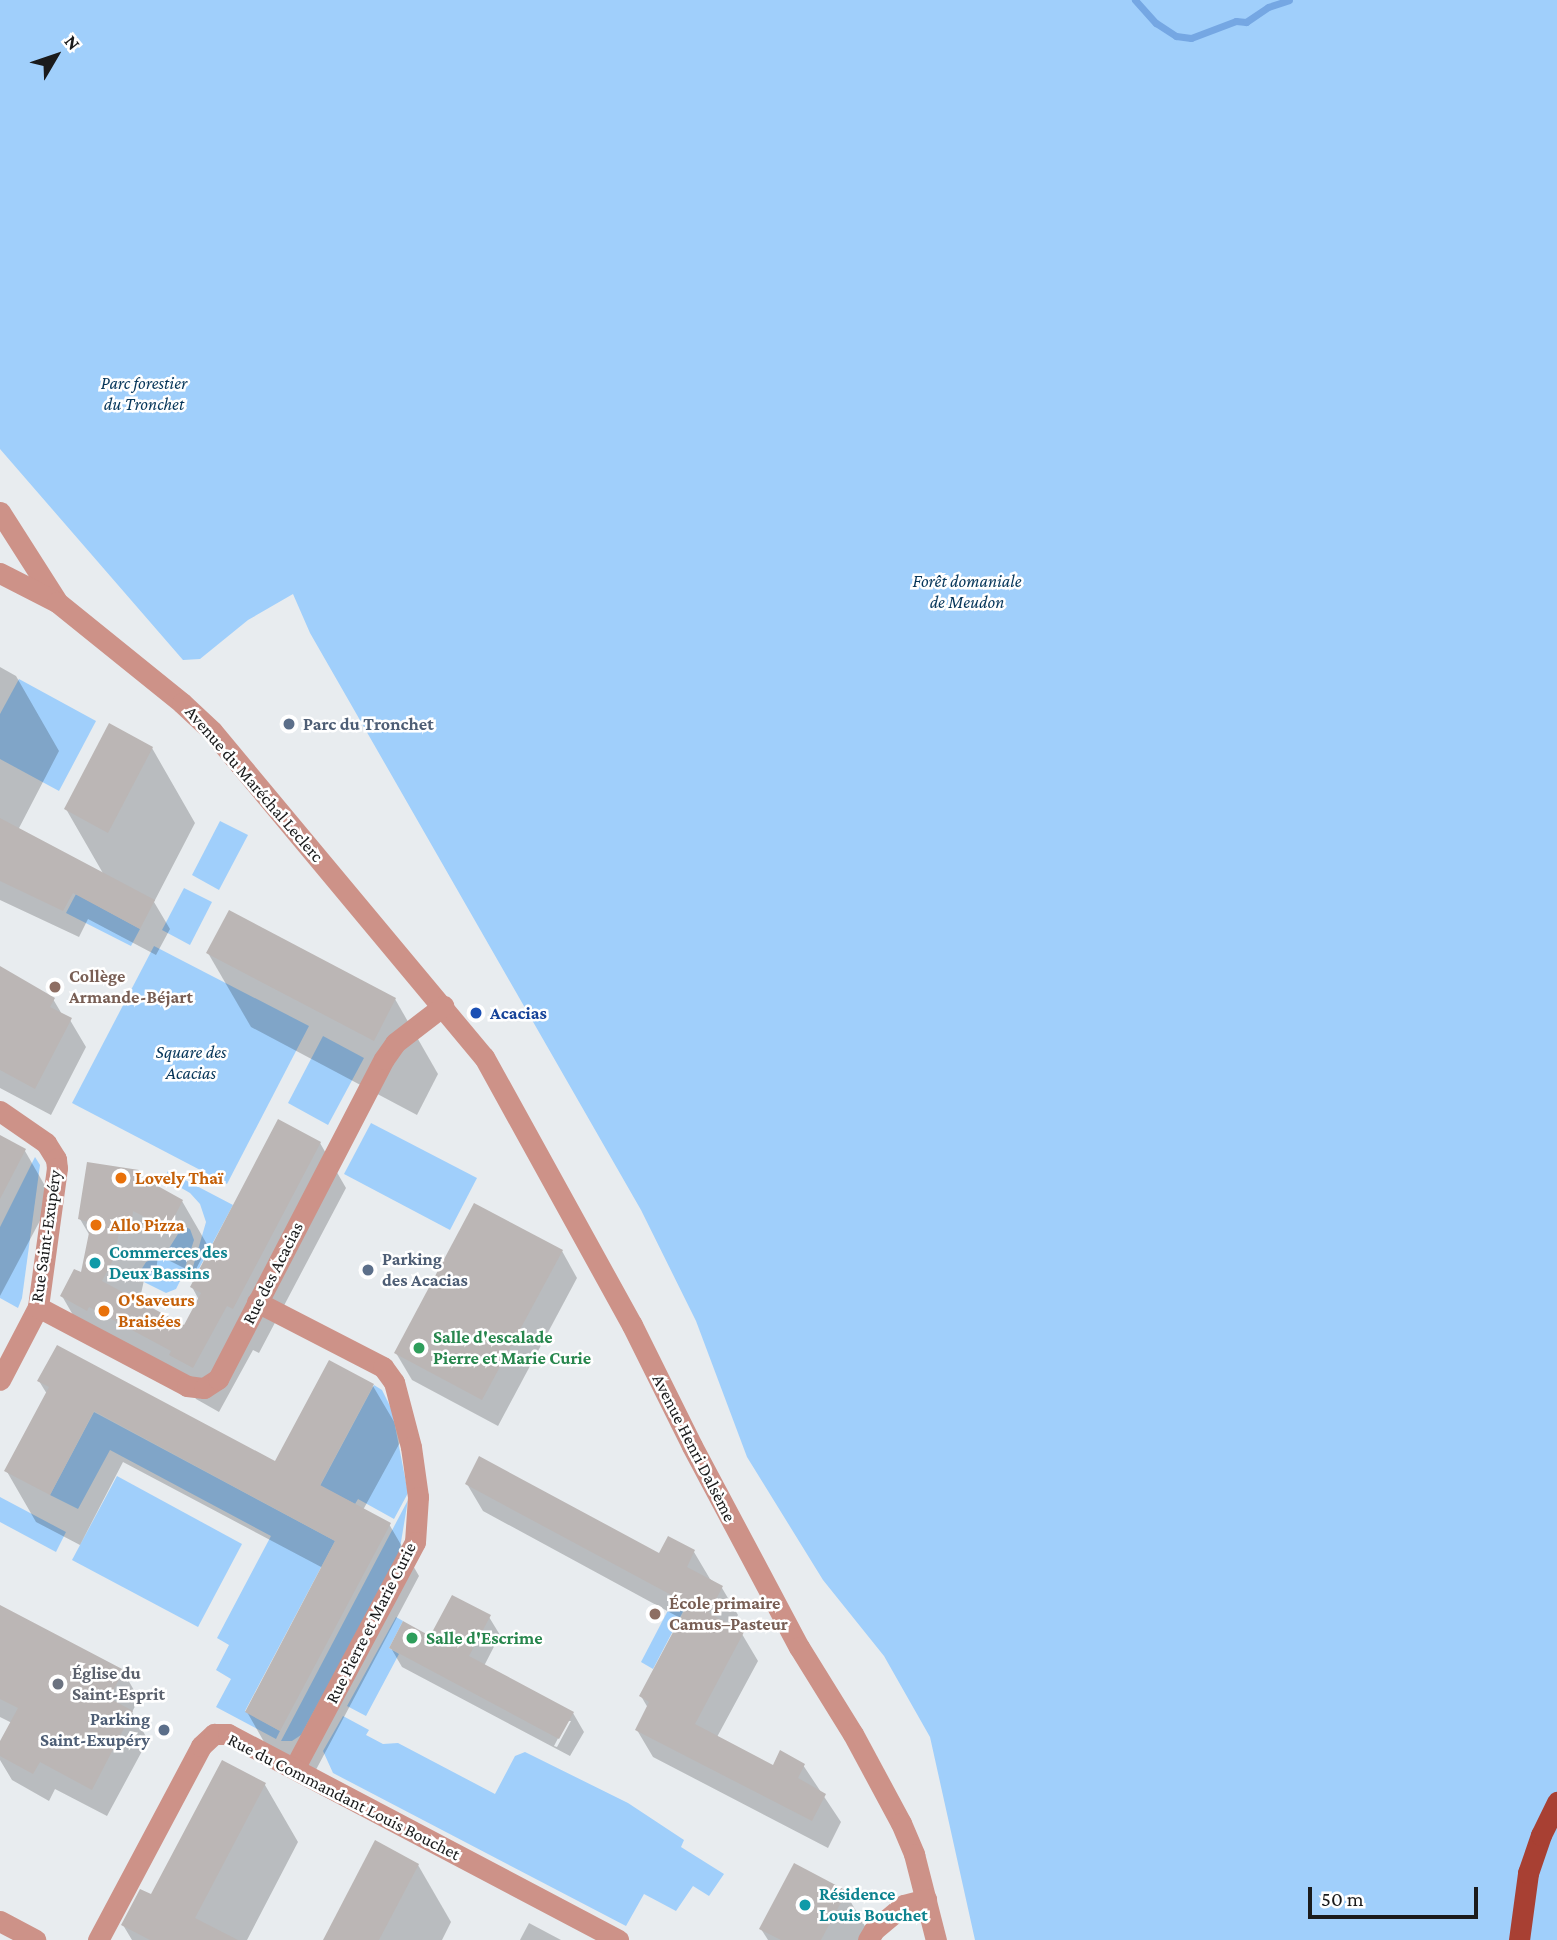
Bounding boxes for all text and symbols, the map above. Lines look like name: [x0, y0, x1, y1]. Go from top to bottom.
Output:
north arrow: [21, 21, 91, 91]
text: N: [60, 31, 85, 54]
park label: Parc forestier du Tronchet: [101, 373, 187, 416]
park label: Forêt domaniale de Meudon: [912, 571, 1022, 614]
street label: Avenue du Maréchal Leclerc: [180, 701, 328, 867]
place label: Parc du Tronchet: [303, 713, 434, 735]
marker: Parc du Tronchet: [281, 716, 297, 732]
place label: Collège Armande-Béjart: [69, 966, 193, 1009]
marker: Collège Armande-Béjart: [47, 979, 63, 995]
place label: Acacias: [490, 1002, 547, 1024]
marker: Acacias: [468, 1005, 484, 1021]
park label: Square des Acacias: [155, 1042, 227, 1084]
place label: Lovely Thaï: [135, 1167, 223, 1189]
street label: Rue Saint-Exupéry: [26, 1168, 66, 1304]
marker: Lovely Thaï: [113, 1170, 129, 1186]
place label: Allo Pizza: [110, 1214, 184, 1236]
marker: Allo Pizza: [88, 1217, 104, 1233]
street label: Rue des Acacias: [238, 1218, 308, 1328]
place label: Commerces des Deux Bassins: [109, 1242, 227, 1284]
place label: Parking des Acacias: [382, 1249, 468, 1292]
marker: Commerces des Deux Bassins: [87, 1255, 103, 1271]
marker: Parking des Acacias: [360, 1262, 376, 1278]
place label: O'Saveurs Braisées: [118, 1290, 194, 1332]
marker: O'Saveurs Braisées: [96, 1303, 112, 1319]
place label: Salle d'escalade Pierre et Marie Curie: [433, 1327, 591, 1370]
marker: Salle d'escalade Pierre et Marie Curie: [411, 1340, 427, 1356]
street label: Avenue Henri Dalsème: [647, 1371, 741, 1525]
street label: Rue Pierre et Marie Curie: [321, 1539, 421, 1707]
place label: École primaire Camus–Pasteur: [669, 1593, 788, 1636]
marker: École primaire Camus–Pasteur: [647, 1606, 663, 1622]
place label: Salle d'Escrime: [426, 1627, 543, 1649]
marker: Salle d'Escrime: [404, 1630, 420, 1646]
place label: Église du Saint-Esprit: [72, 1663, 165, 1706]
marker: Église du Saint-Esprit: [50, 1676, 66, 1692]
place label: Parking Saint-Exupéry: [40, 1709, 150, 1752]
marker: Parking Saint-Exupéry: [156, 1722, 172, 1738]
street label: Rue du Commandant Louis Bouchet: [224, 1729, 464, 1865]
scale bar: [1312, 1874, 1482, 1918]
place label: Résidence Louis Bouchet: [819, 1884, 928, 1926]
text: 50 m: [1321, 1887, 1364, 1911]
marker: Résidence Louis Bouchet: [797, 1897, 813, 1913]

